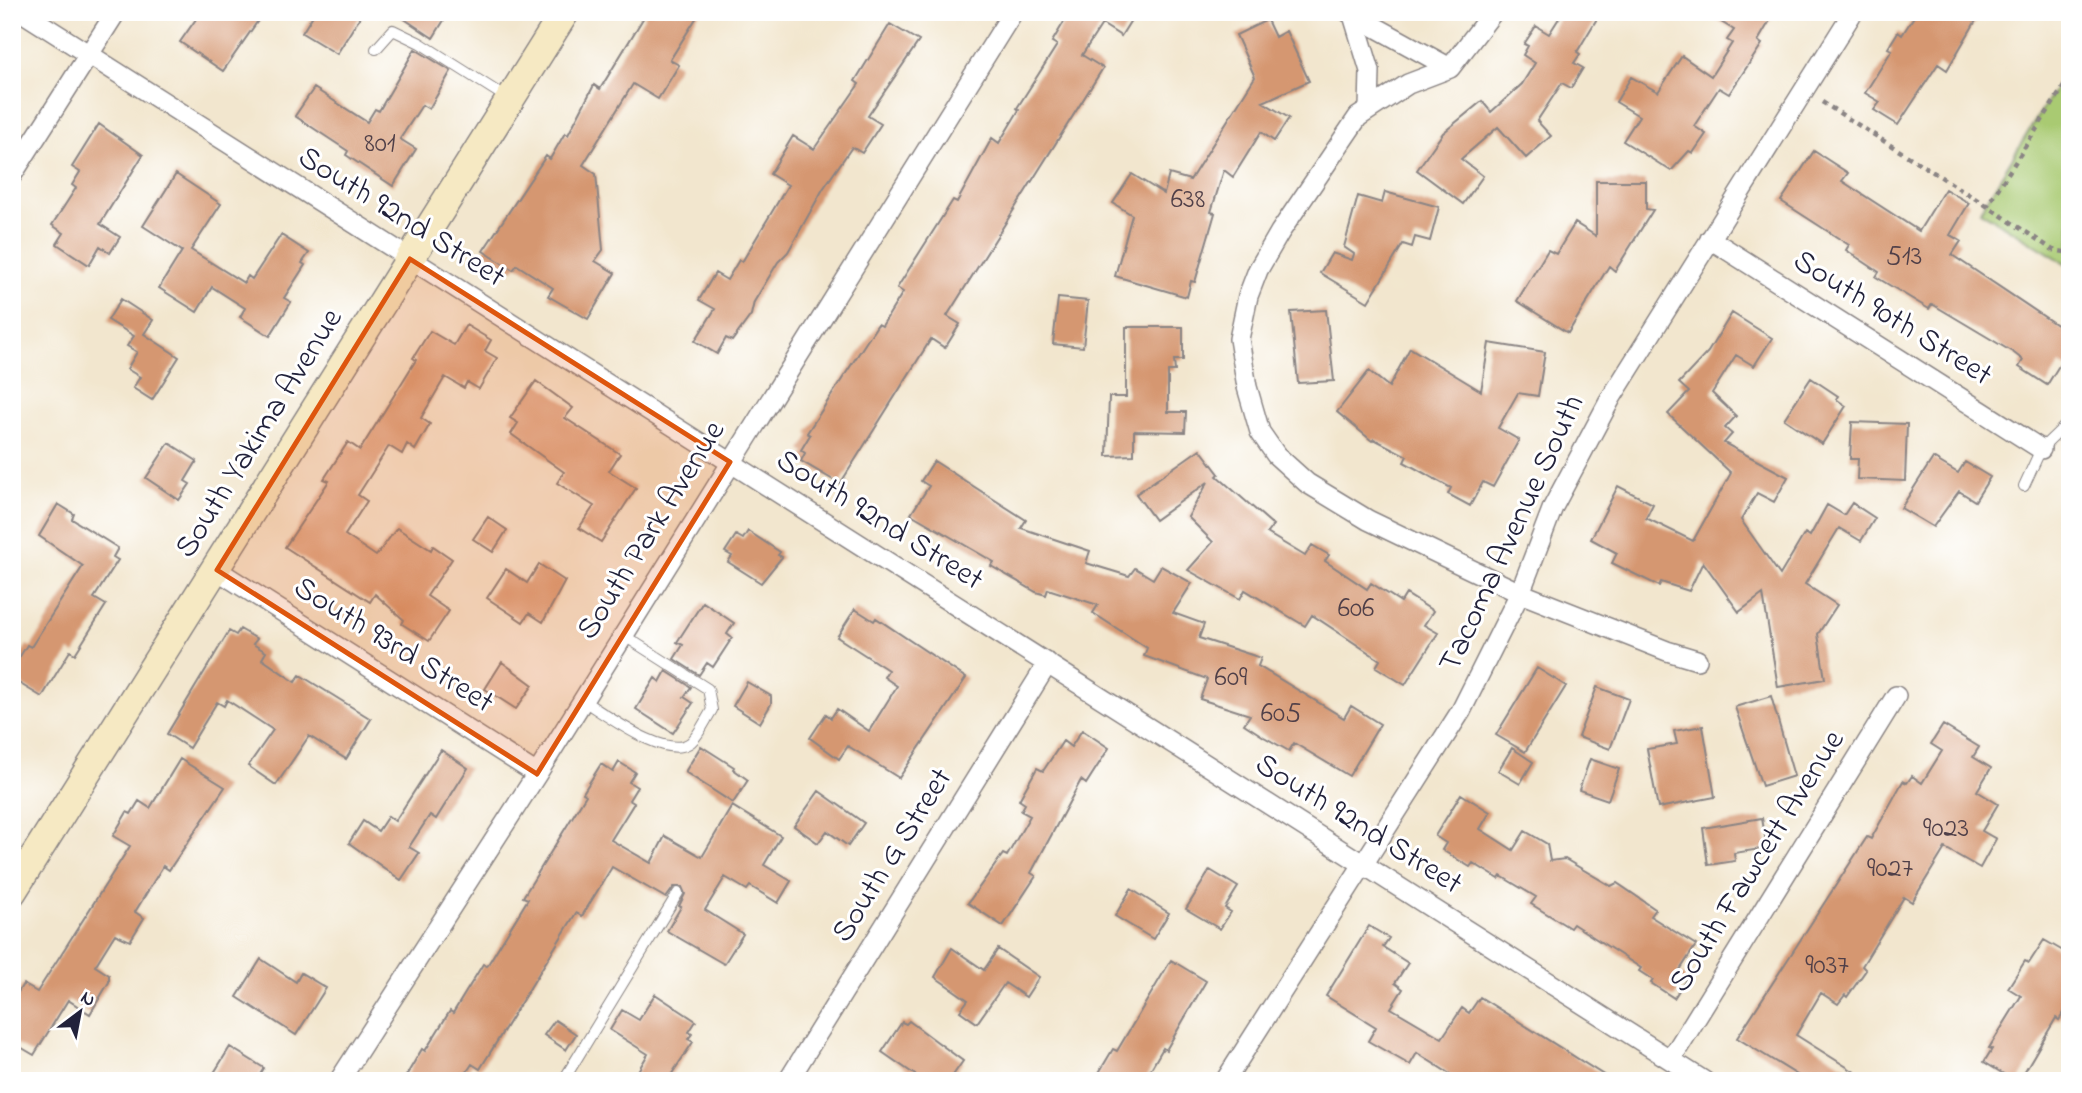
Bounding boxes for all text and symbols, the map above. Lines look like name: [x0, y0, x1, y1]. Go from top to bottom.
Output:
house number: 801: [364, 124, 396, 165]
street label: South 92nd Street: [288, 135, 514, 301]
house number: 638: [1171, 180, 1205, 221]
house number: 513: [1886, 237, 1922, 278]
street label: South 90th Street: [1783, 239, 2001, 399]
street label: South Yakima Avenue: [164, 299, 356, 568]
street label: Tacoma Avenue South: [1428, 387, 1598, 681]
street label: South Park Avenue: [566, 412, 739, 650]
street label: South 92nd Street: [766, 438, 992, 604]
street label: South 93rd Street: [284, 565, 503, 727]
house number: 606: [1338, 589, 1374, 630]
house number: 609: [1215, 658, 1248, 699]
house number: 605: [1261, 694, 1301, 735]
street label: South Fawcett Avenue: [1658, 721, 1858, 1002]
street label: South 92nd Street: [1245, 742, 1471, 908]
street label: South G Street: [821, 759, 966, 952]
house number: 9023: [1923, 809, 1969, 850]
house number: 9027: [1867, 849, 1913, 890]
house number: 9037: [1805, 946, 1849, 987]
north arrow: [46, 978, 116, 1048]
text: N: [75, 985, 100, 1015]

